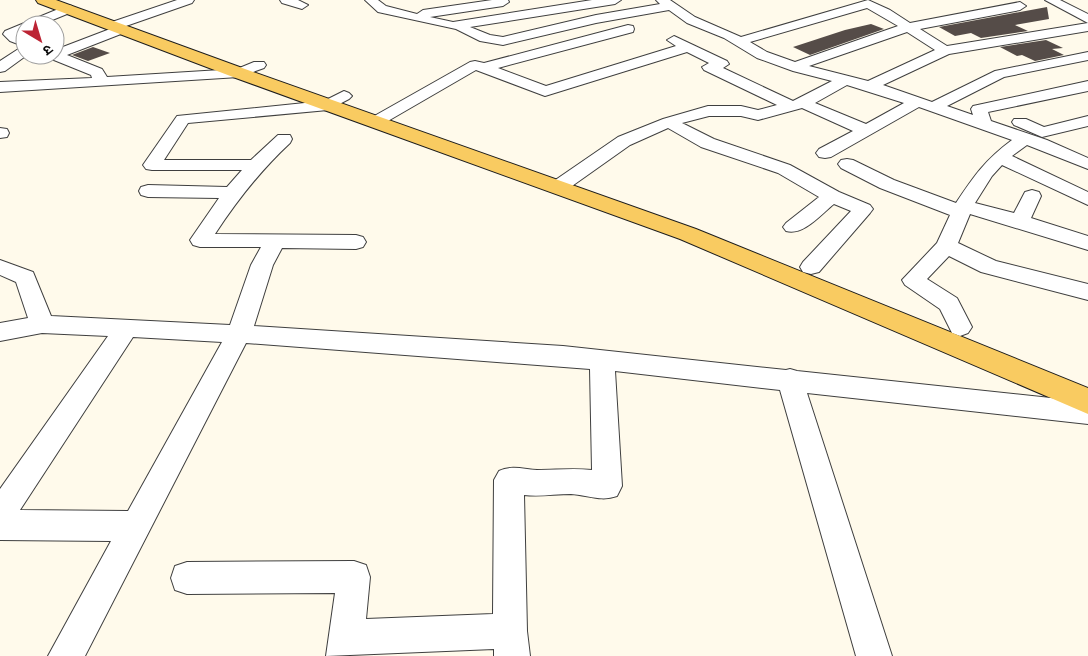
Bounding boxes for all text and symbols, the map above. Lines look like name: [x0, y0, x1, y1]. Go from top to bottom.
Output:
north arrow: [15, 15, 65, 65]
text: उ: [39, 41, 57, 60]

